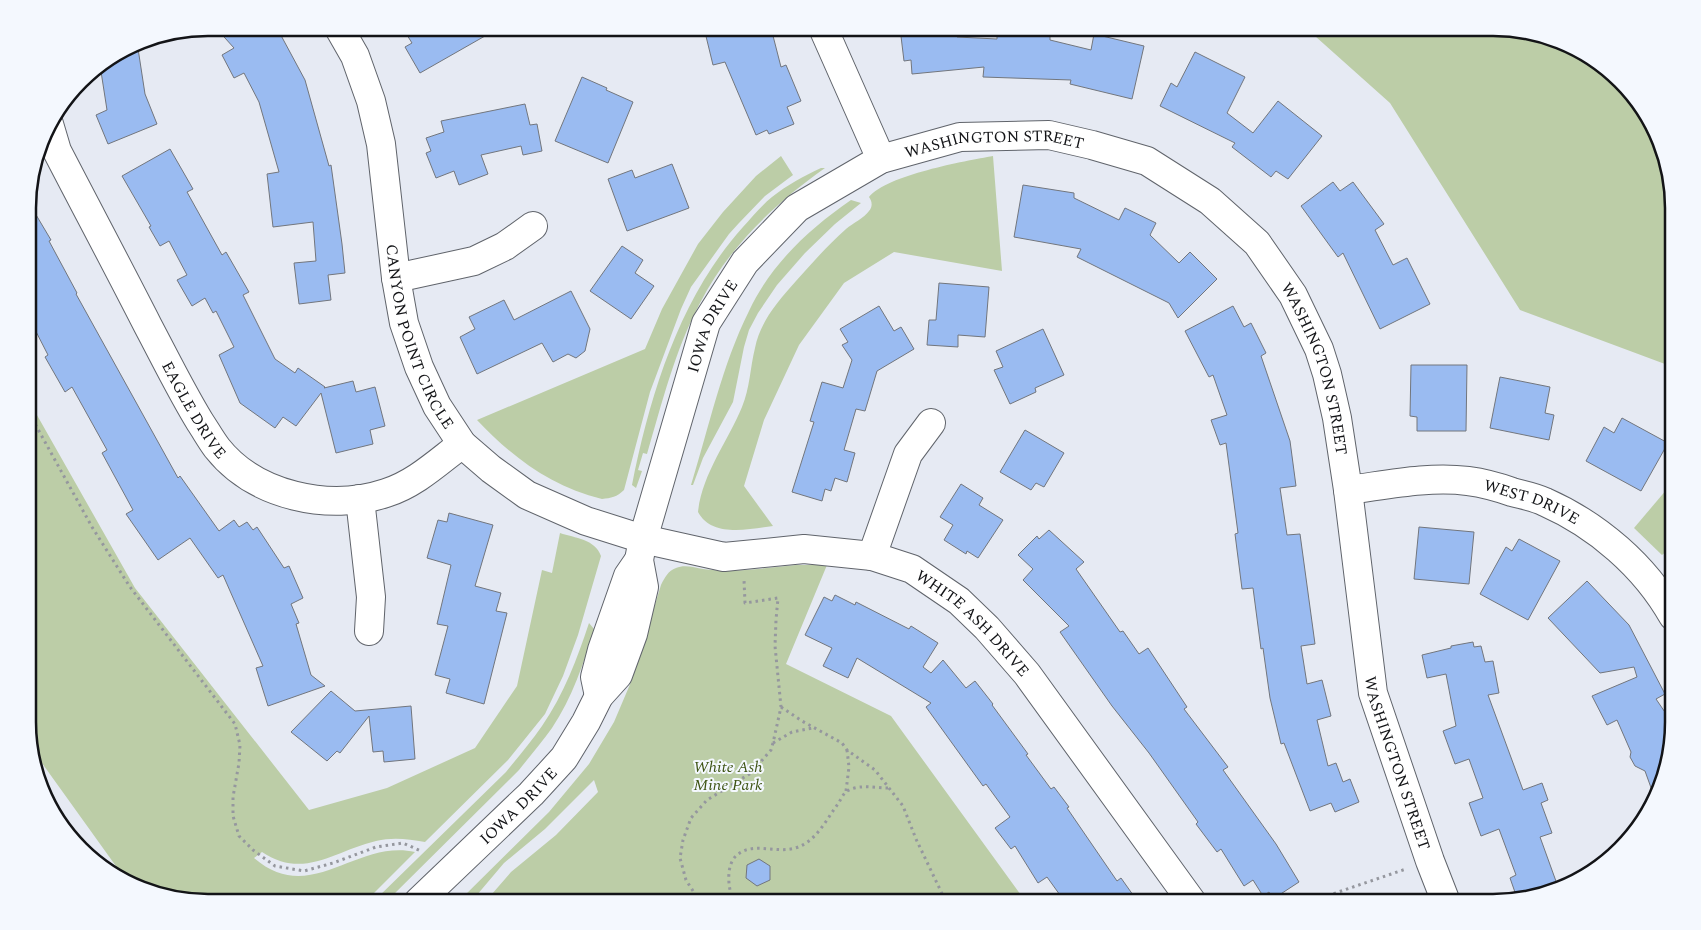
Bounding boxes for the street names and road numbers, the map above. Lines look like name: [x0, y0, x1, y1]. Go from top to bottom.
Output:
street label: WASHINGTON STREET: [902, 124, 1087, 165]
street label: CANYON POINT CIRCLE: [379, 243, 460, 434]
street label: IOWA DRIVE: [681, 275, 744, 376]
street label: WASHINGTON STREET: [1275, 278, 1354, 457]
street label: EAGLE DRIVE: [155, 357, 232, 464]
street label: WEST DRIVE: [1481, 473, 1584, 531]
street label: WHITE ASH DRIVE: [911, 564, 1035, 682]
street label: WASHINGTON STREET: [1358, 675, 1436, 853]
street label: IOWA DRIVE: [474, 762, 563, 850]

